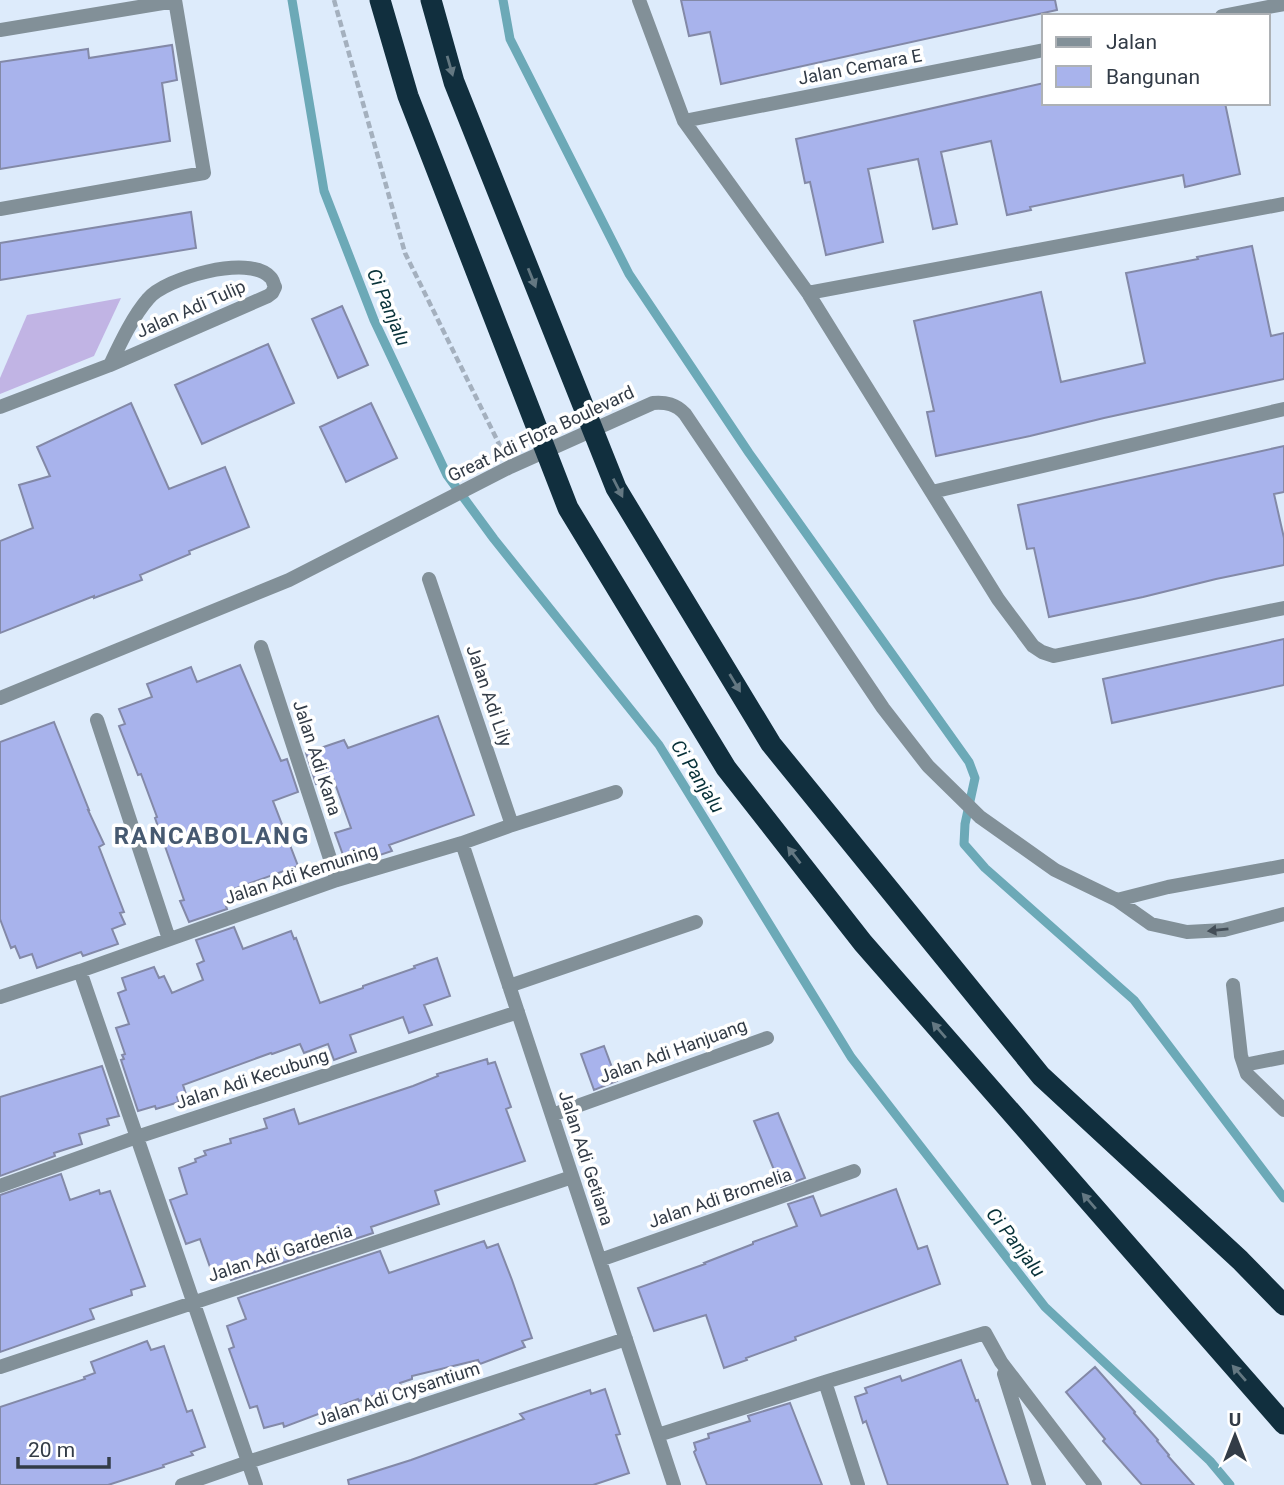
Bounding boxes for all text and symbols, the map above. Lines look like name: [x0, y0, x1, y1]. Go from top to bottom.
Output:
legend: [1042, 14, 1270, 105]
text: Jalan: [1106, 30, 1157, 54]
street label: Jalan Cemara E: [796, 44, 923, 89]
one-way arrow: [445, 56, 455, 77]
text: Bangunan: [1106, 65, 1200, 89]
water label: Ci Panjalu: [362, 265, 415, 349]
one-way arrow: [527, 267, 538, 288]
street label: Jalan Adi Tulip: [133, 275, 249, 342]
street label: Great Adi Flora Boulevard: [444, 381, 637, 486]
one-way arrow: [612, 478, 623, 498]
street label: Jalan Adi Lily: [462, 642, 517, 750]
one-way arrow: [728, 674, 741, 693]
street label: Jalan Adi Kana: [289, 698, 346, 818]
water label: Ci Panjalu: [666, 735, 729, 817]
district label: RANCABOLANG: [114, 822, 310, 850]
street label: Jalan Adi Kemuning: [222, 839, 380, 908]
one-way arrow: [787, 847, 802, 864]
one-way arrow: [1207, 925, 1229, 936]
street label: Jalan Adi Hanjuang: [596, 1014, 750, 1087]
one-way arrow: [932, 1022, 947, 1039]
street label: Jalan Adi Kecubung: [173, 1044, 331, 1113]
street label: Jalan Adi Getiana: [555, 1088, 618, 1228]
street label: Jalan Adi Bromelia: [645, 1163, 794, 1232]
one-way arrow: [1082, 1193, 1097, 1210]
water label: Ci Panjalu: [981, 1203, 1050, 1282]
street label: Jalan Adi Gardenia: [205, 1219, 355, 1286]
street label: Jalan Adi Crysantium: [314, 1357, 482, 1430]
one-way arrow: [1232, 1364, 1247, 1381]
north arrow: [1200, 1401, 1270, 1471]
text: U: [1229, 1408, 1241, 1431]
scale bar: [18, 1426, 108, 1470]
text: 20 m: [28, 1438, 75, 1462]

